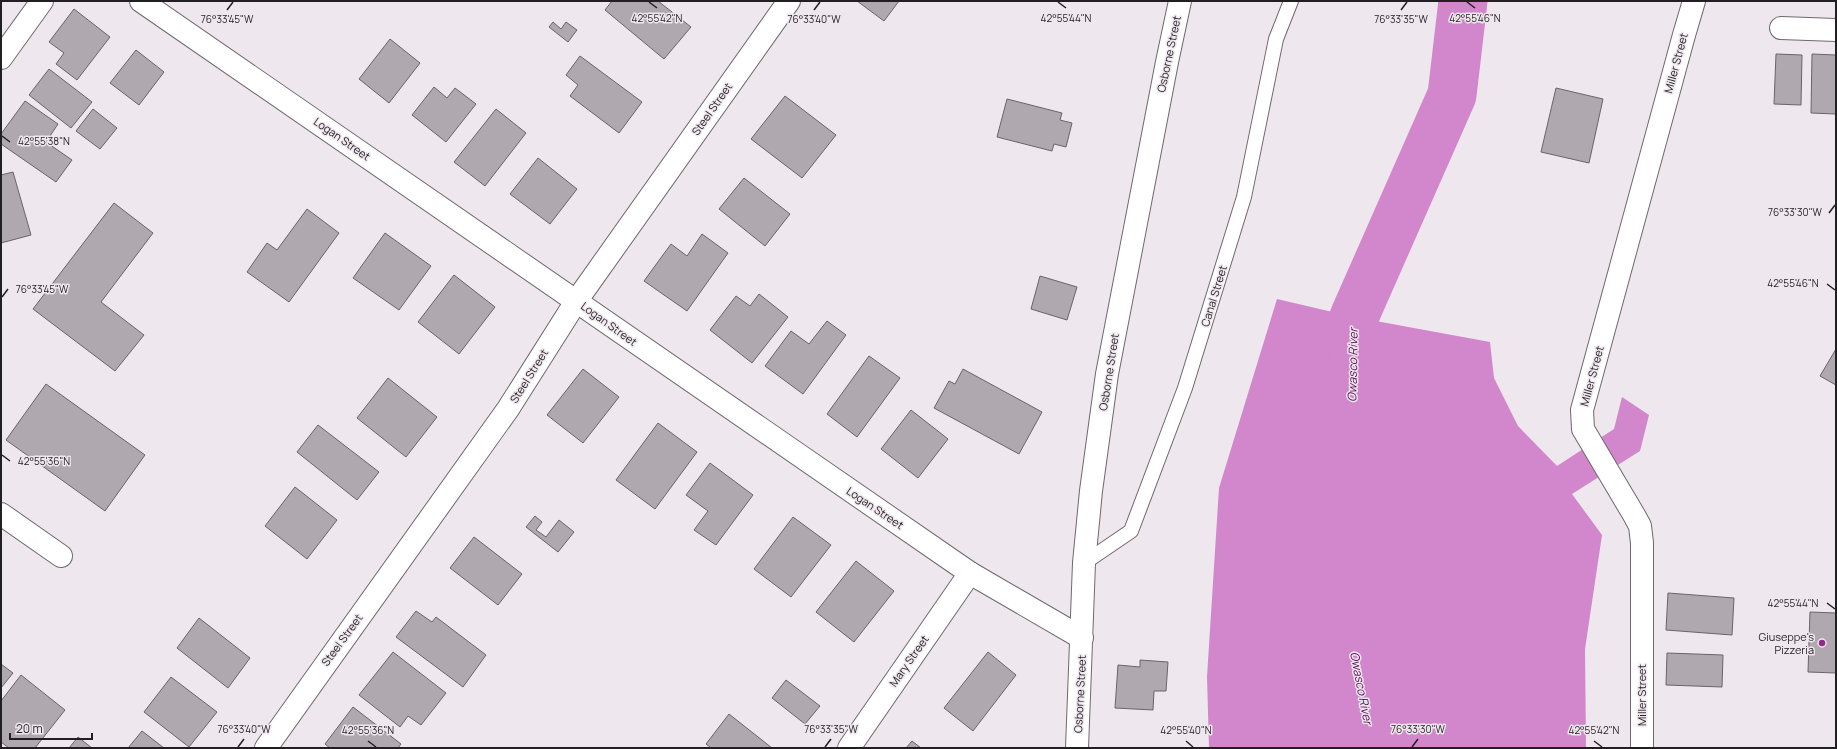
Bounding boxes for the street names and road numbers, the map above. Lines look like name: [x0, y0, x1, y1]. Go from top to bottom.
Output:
street label: Osborne Street: [1153, 14, 1184, 94]
street label: Miller Street: [1660, 31, 1691, 95]
street label: Steel Street: [688, 79, 735, 138]
street label: Logan Street: [311, 114, 374, 164]
street label: Canal Street: [1197, 263, 1230, 329]
street label: Logan Street: [578, 298, 640, 349]
street label: Osborne Street: [1095, 332, 1122, 412]
street label: Miller Street: [1576, 344, 1607, 408]
street label: Steel Street: [506, 346, 551, 406]
street label: Logan Street: [844, 483, 907, 532]
street label: Steel Street: [318, 611, 366, 669]
street label: Mary Street: [885, 632, 932, 689]
street label: Osborne Street: [1070, 655, 1089, 733]
street label: Miller Street: [1634, 664, 1649, 726]

